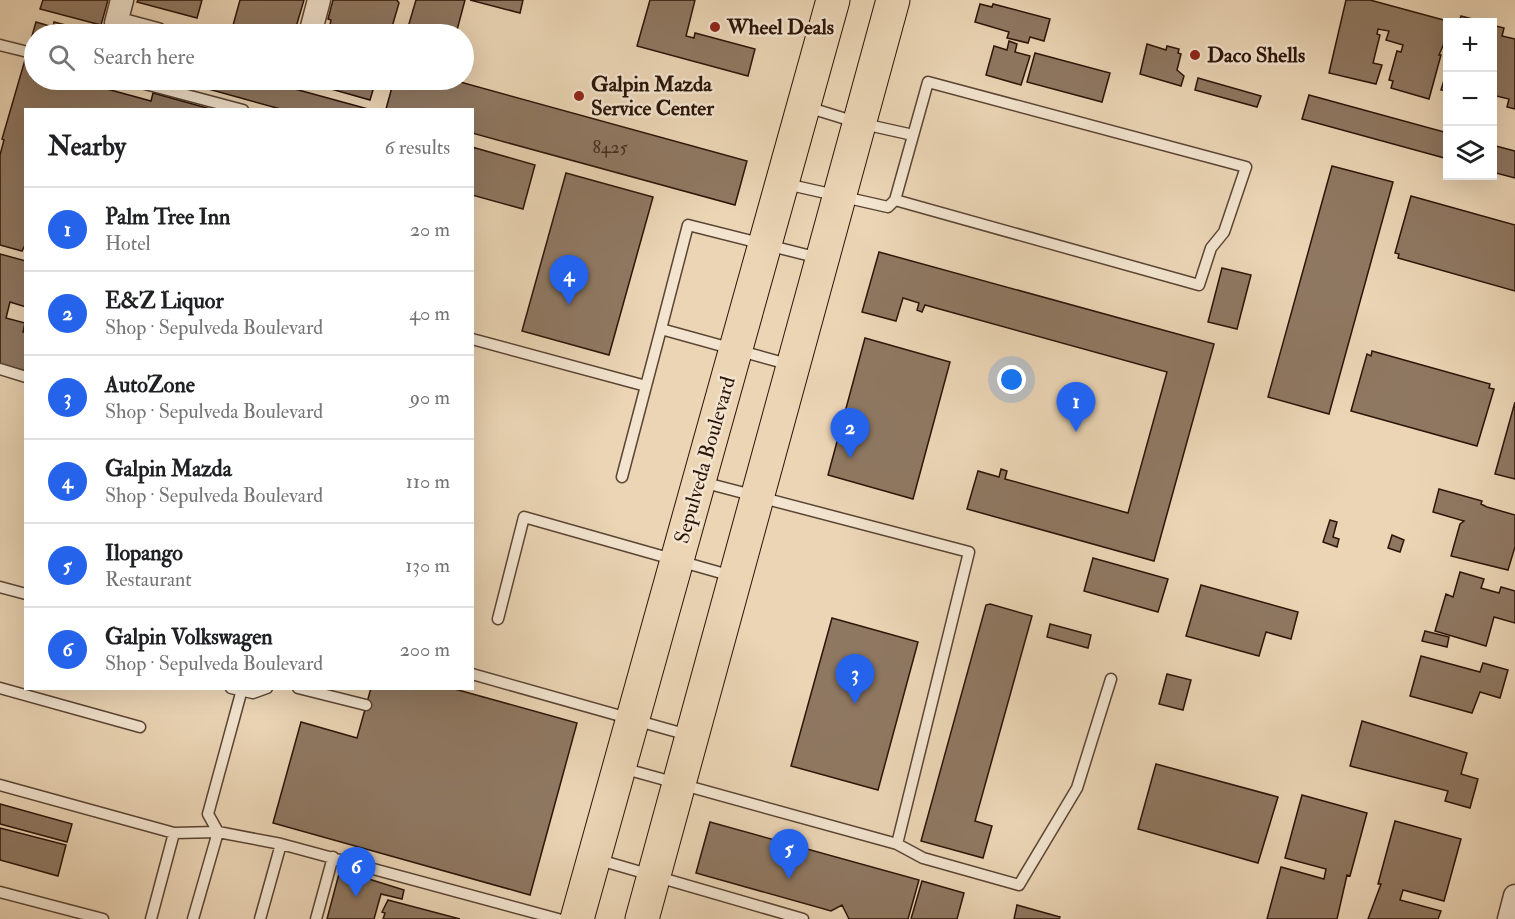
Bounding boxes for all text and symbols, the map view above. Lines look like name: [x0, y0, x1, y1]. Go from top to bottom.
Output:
place label: Wheel Deals: [726, 14, 834, 41]
map controls: [1443, 18, 1497, 180]
button: +: [1443, 18, 1497, 72]
marker: Wheel Deals: [708, 20, 722, 34]
search box: [24, 24, 474, 90]
icon: search: [45, 41, 78, 74]
place label: Daco Shells: [1207, 42, 1305, 69]
text: Search here: [93, 43, 195, 71]
marker: Daco Shells: [1188, 48, 1202, 62]
place label: Galpin Mazda Service Center: [591, 71, 715, 122]
button: −: [1443, 72, 1497, 126]
marker: Galpin Mazda Service Center: [572, 89, 586, 103]
button: layers: [1443, 126, 1497, 180]
text: Nearby: [48, 131, 126, 163]
text: 6 results: [384, 135, 450, 160]
house number: 8425: [592, 136, 628, 159]
text: Palm Tree Inn: [105, 203, 230, 231]
text: 1: [64, 217, 71, 242]
text: 20 m: [410, 217, 450, 242]
text: Hotel: [105, 231, 151, 256]
pin: 4: [550, 256, 588, 305]
text: E&Z Liquor: [105, 287, 224, 315]
text: 2: [62, 301, 73, 326]
text: 40 m: [409, 301, 450, 326]
text: Shop · Sepulveda Boulevard: [105, 315, 323, 340]
your location: [997, 365, 1026, 394]
text: AutoZone: [105, 371, 195, 399]
street label: Sepulveda Boulevard: [668, 373, 742, 547]
pin: 1: [1056, 382, 1096, 432]
text: 3: [64, 385, 71, 410]
text: 90 m: [410, 385, 450, 410]
text: Shop · Sepulveda Boulevard: [105, 399, 323, 424]
pin: 2: [830, 408, 870, 458]
text: Galpin Mazda: [105, 455, 232, 483]
text: 4: [62, 469, 73, 494]
text: 110 m: [406, 469, 450, 494]
text: Shop · Sepulveda Boulevard: [105, 483, 323, 508]
text: Ilopango: [105, 539, 183, 567]
text: 5: [63, 553, 72, 578]
text: 130 m: [405, 553, 450, 578]
text: Restaurant: [105, 567, 192, 592]
text: Galpin Volkswagen: [105, 623, 273, 651]
text: 6: [62, 637, 73, 662]
text: 200 m: [400, 637, 450, 662]
text: Shop · Sepulveda Boulevard: [105, 651, 323, 676]
pin: 3: [836, 654, 874, 704]
pin: 5: [770, 830, 808, 879]
pin: 6: [336, 848, 376, 897]

